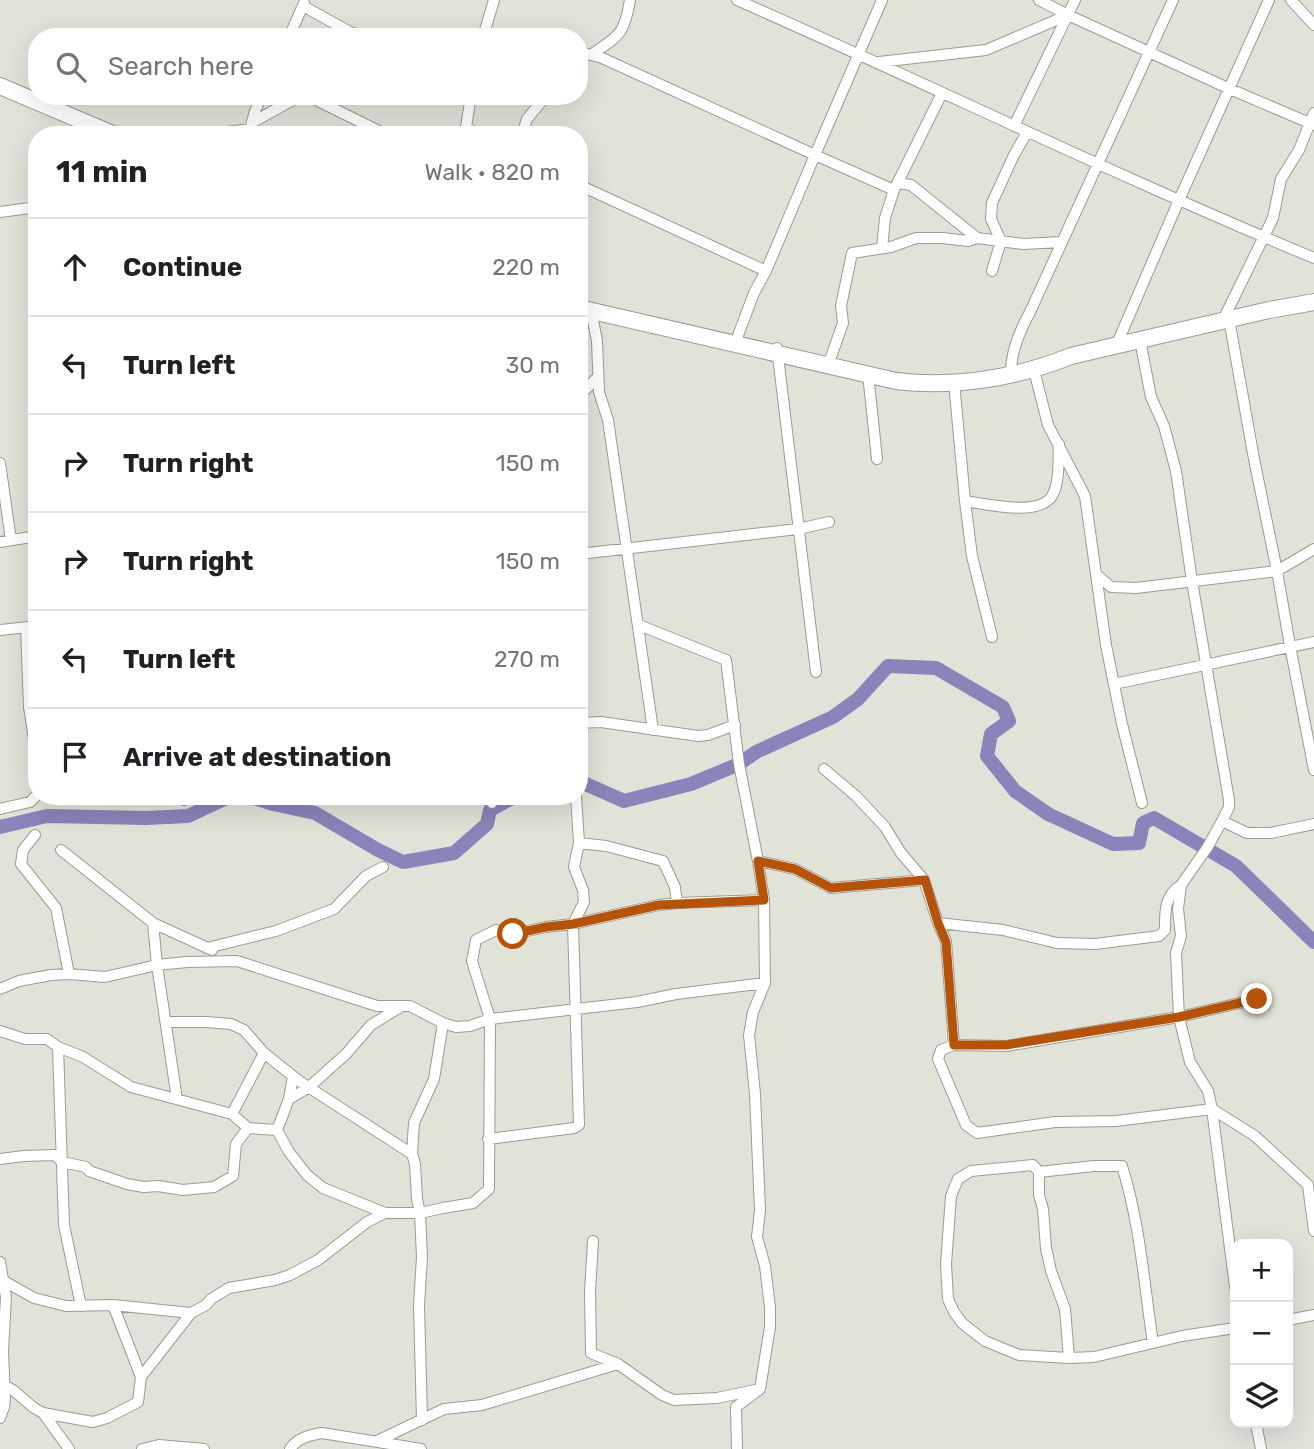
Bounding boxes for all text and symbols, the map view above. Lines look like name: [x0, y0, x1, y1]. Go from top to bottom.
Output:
search box: [28, 28, 588, 105]
icon: search: [52, 48, 90, 86]
text: Search here: [108, 51, 254, 82]
text: 11 min: [56, 154, 148, 190]
text: Walk · 820 m: [424, 158, 560, 186]
icon: ahead: [56, 248, 94, 286]
text: Continue: [123, 252, 242, 283]
text: 220 m: [492, 253, 560, 281]
icon: left: [56, 346, 94, 384]
text: Turn left: [123, 350, 235, 381]
text: 30 m: [505, 351, 560, 379]
icon: right: [56, 444, 94, 482]
text: Turn right: [123, 448, 253, 479]
text: 150 m: [496, 449, 560, 477]
icon: right: [56, 542, 94, 580]
text: Turn right: [123, 546, 253, 577]
text: 150 m: [496, 547, 560, 575]
icon: left: [56, 640, 94, 678]
text: Turn left: [123, 644, 235, 675]
text: 270 m: [494, 645, 560, 673]
icon: arrive: [56, 738, 94, 776]
text: Arrive at destination: [123, 742, 391, 773]
route start: [497, 918, 528, 949]
route end: [1241, 983, 1272, 1014]
map controls: [1230, 1239, 1293, 1428]
button: +: [1230, 1239, 1293, 1302]
button: −: [1230, 1302, 1293, 1365]
button: layers: [1230, 1365, 1293, 1428]

